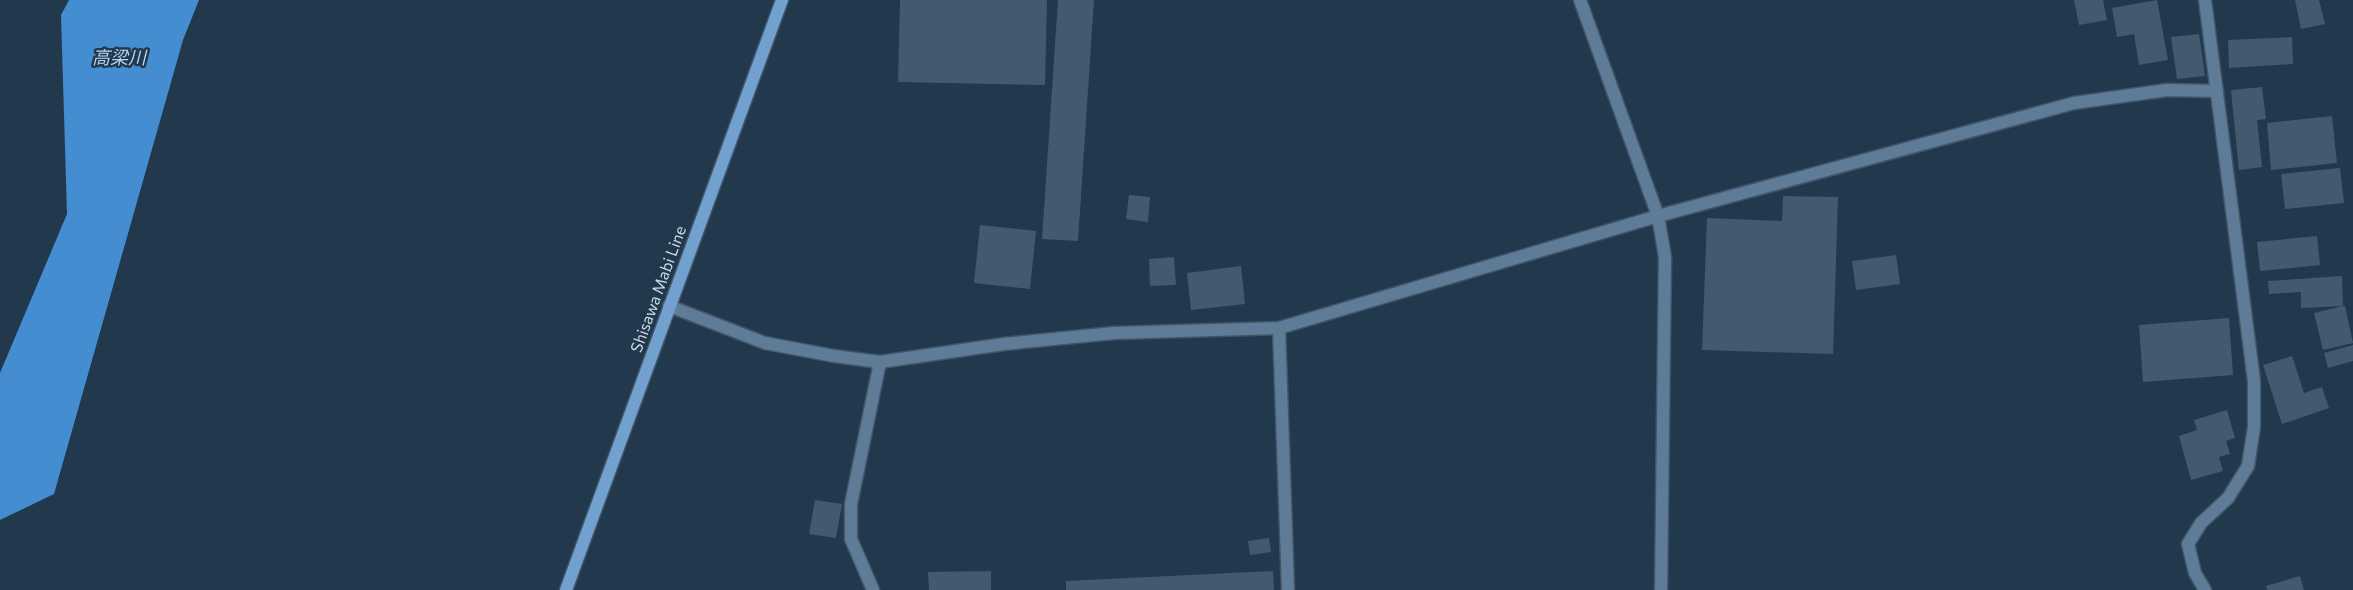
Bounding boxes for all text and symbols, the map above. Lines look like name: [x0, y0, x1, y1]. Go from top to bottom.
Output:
water label: 高梁川: [92, 46, 148, 68]
street label: Shisawa Mabi Line: [626, 223, 689, 355]

